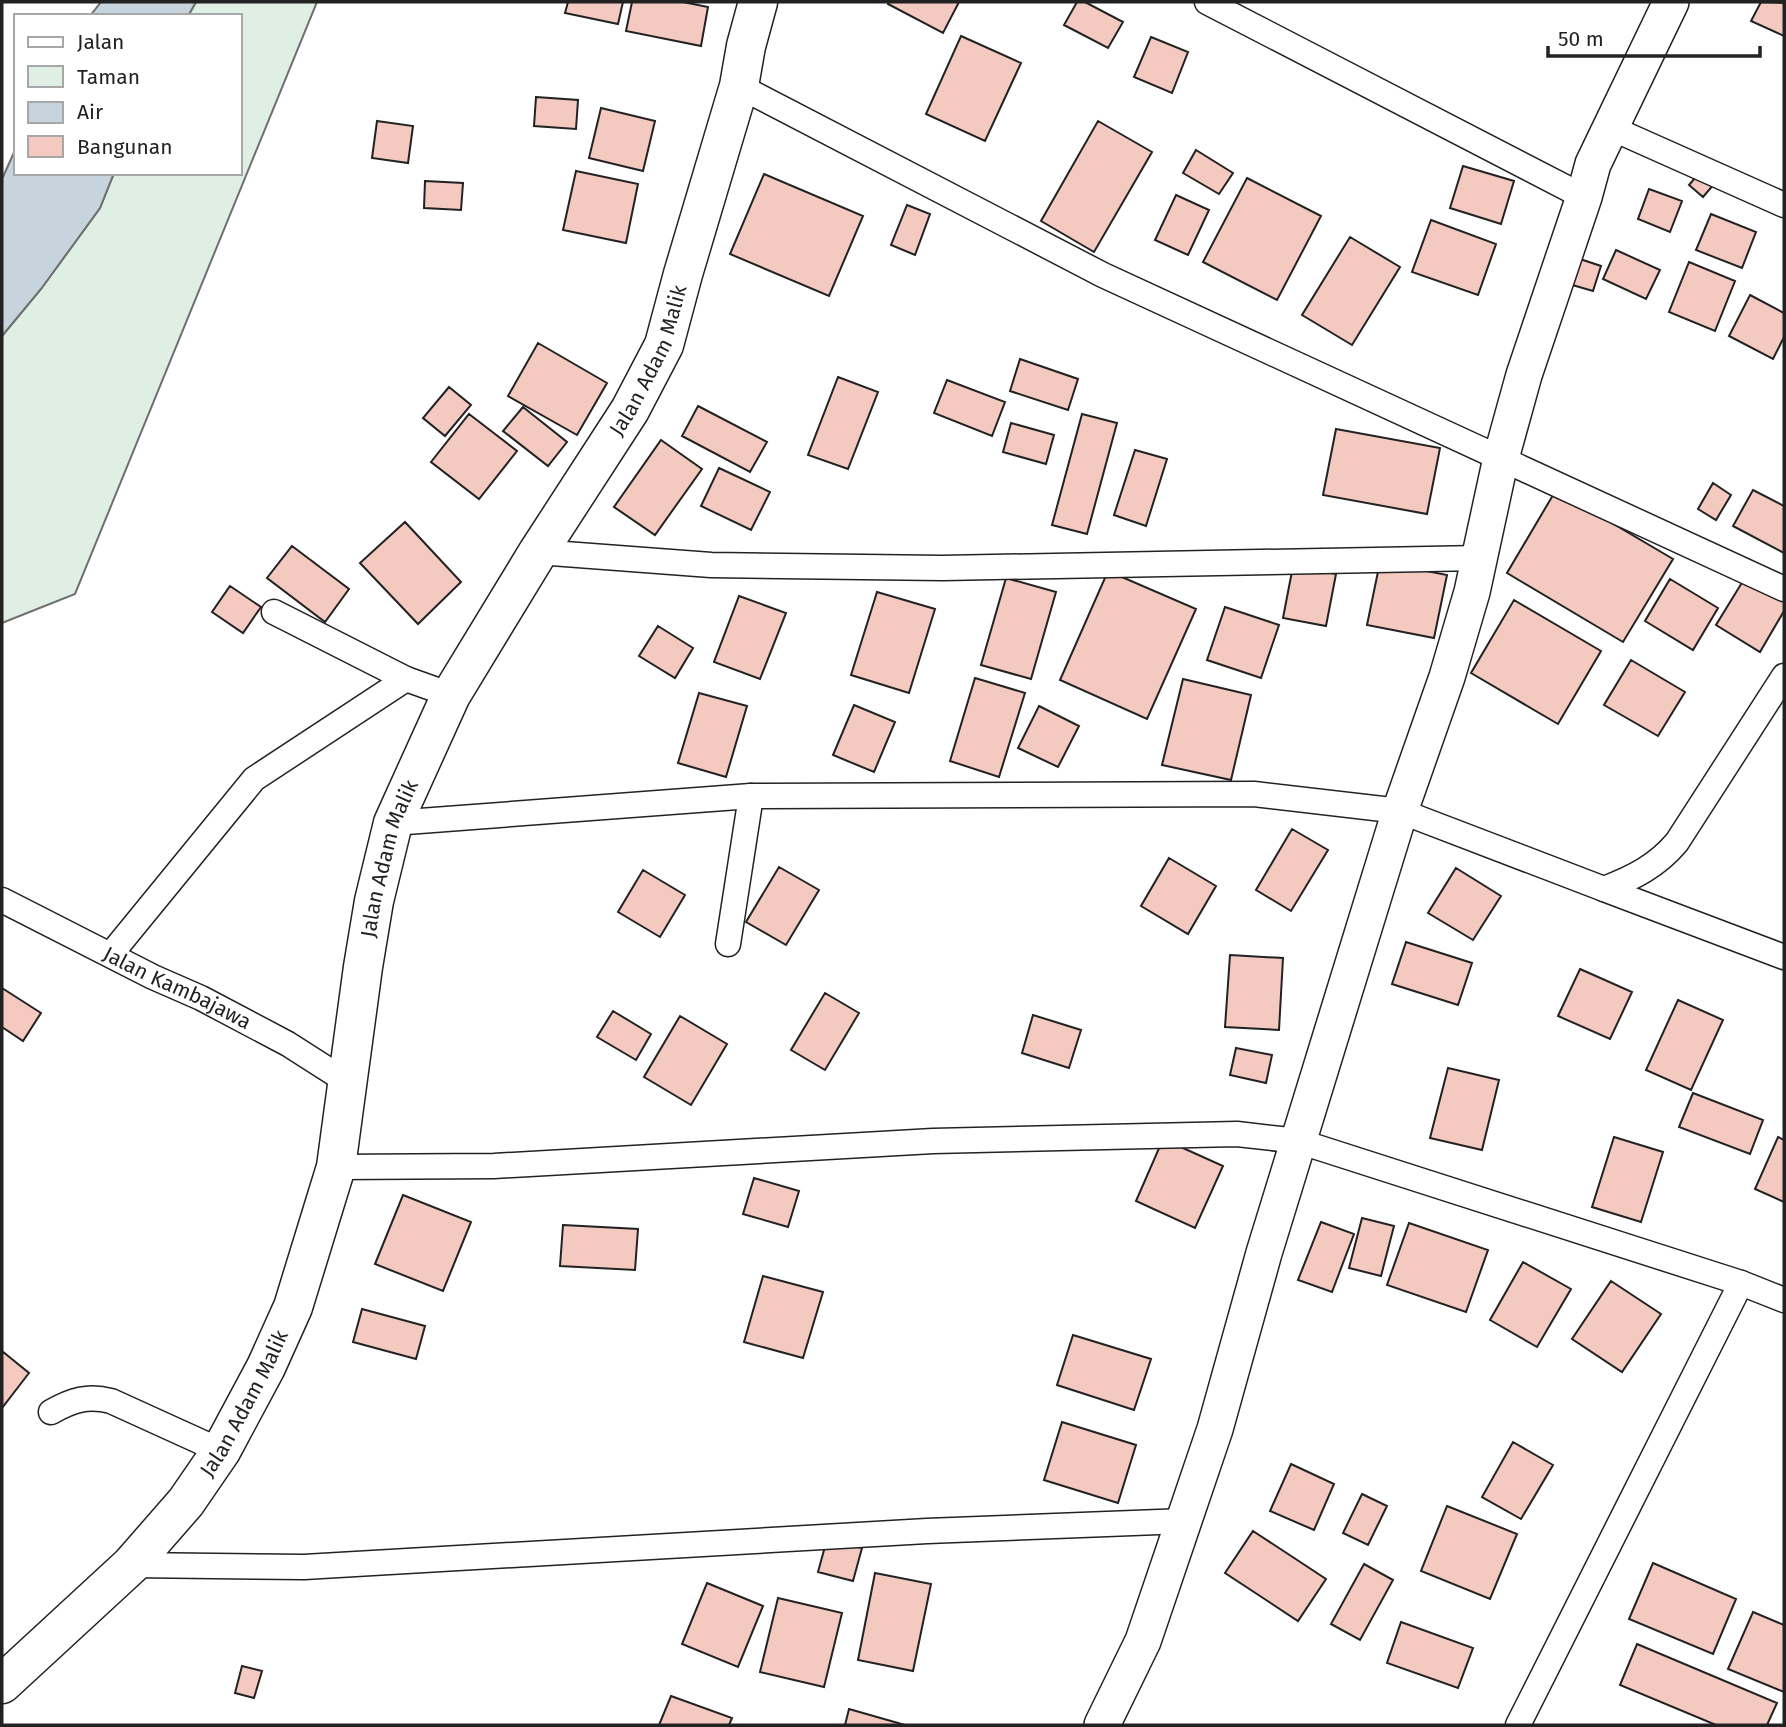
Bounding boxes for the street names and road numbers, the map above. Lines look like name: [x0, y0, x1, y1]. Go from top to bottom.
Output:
street label: Jalan Adam Malik: [604, 282, 693, 441]
street label: Jalan Adam Malik: [355, 776, 424, 939]
street label: Jalan Kambajawa: [99, 941, 256, 1035]
street label: Jalan Adam Malik: [194, 1326, 294, 1482]

